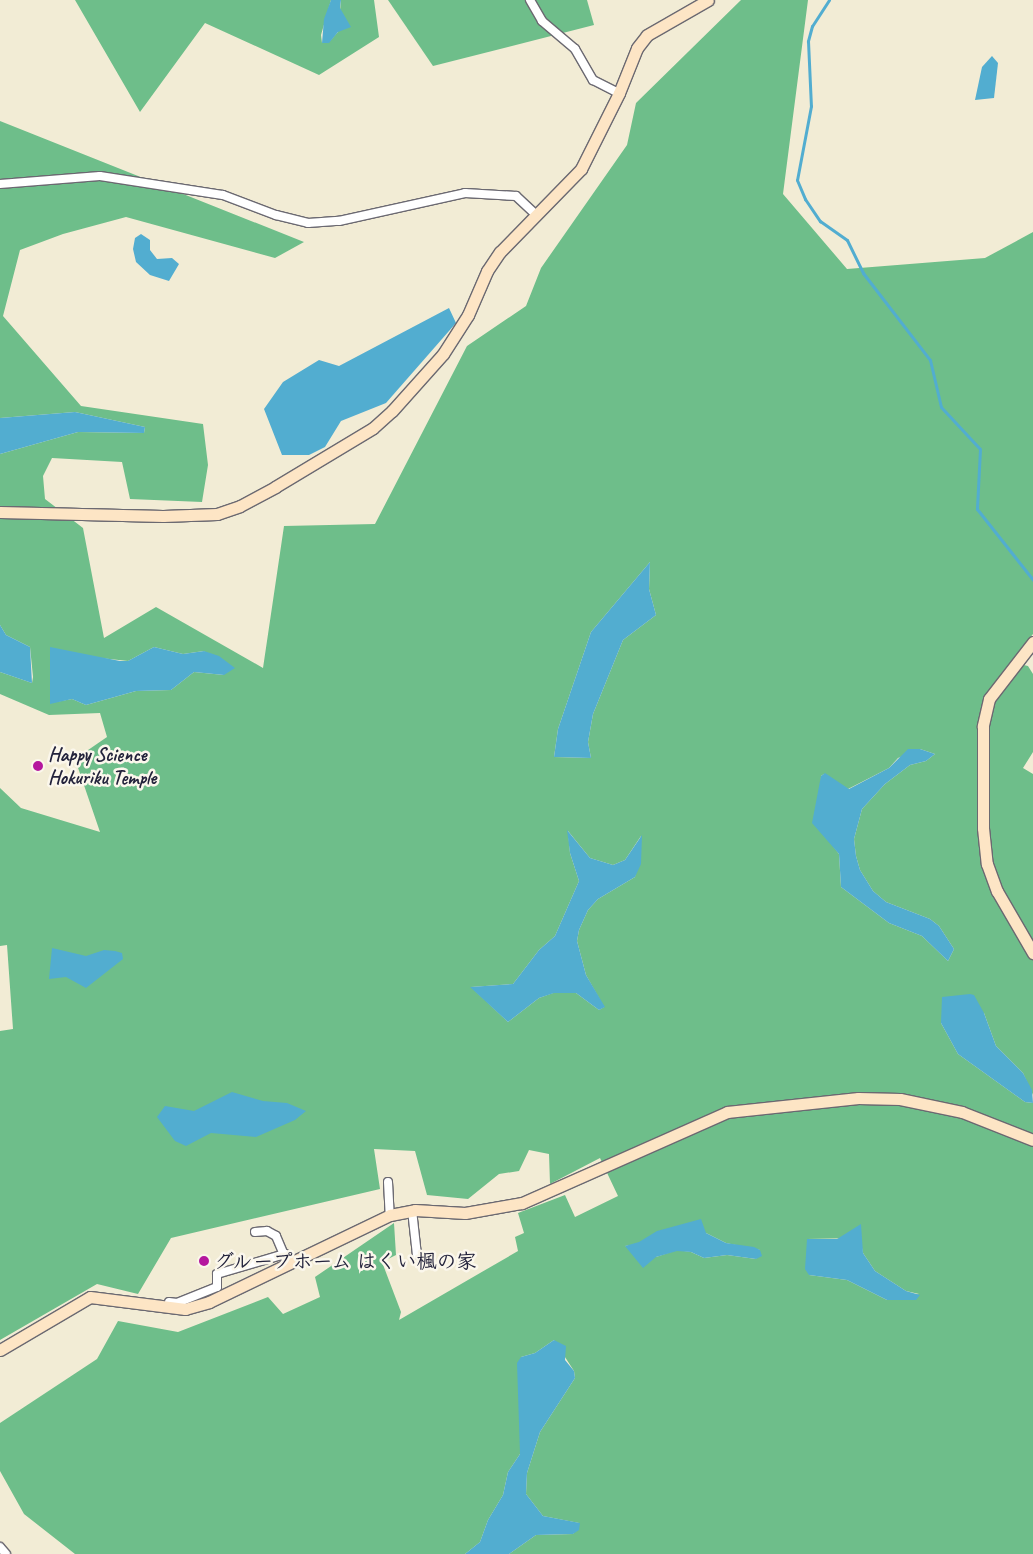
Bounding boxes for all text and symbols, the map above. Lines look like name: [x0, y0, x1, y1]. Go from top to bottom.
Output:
place label: Happy Science Hokuriku Temple: [48, 742, 156, 789]
marker: Happy Science Hokuriku Temple: [32, 760, 44, 772]
place label: グループホーム はくい楓の家: [214, 1249, 480, 1273]
marker: グループホーム はくい楓の家: [198, 1255, 210, 1267]

